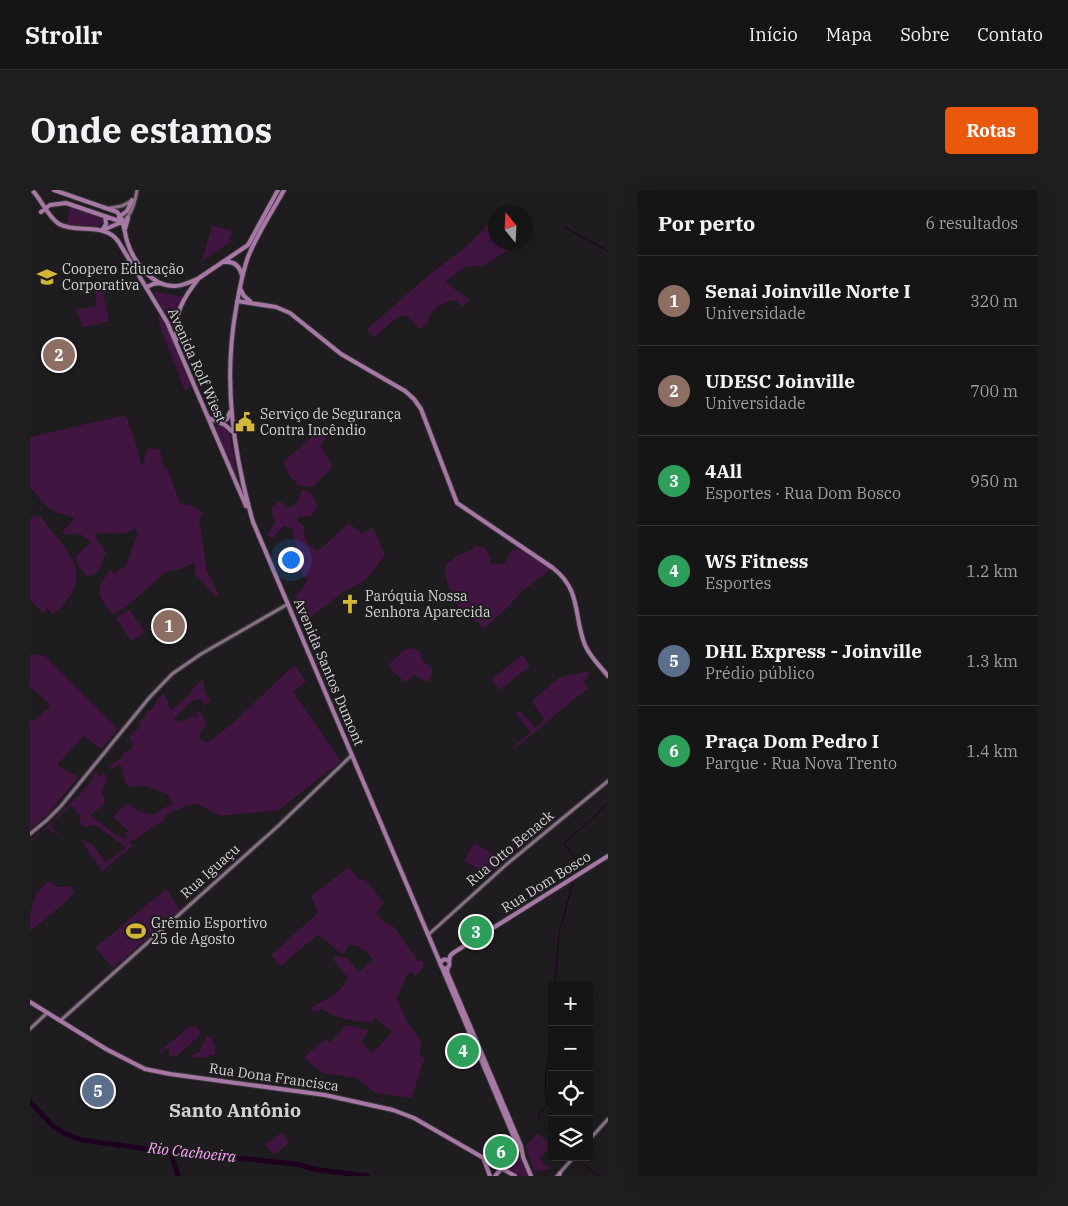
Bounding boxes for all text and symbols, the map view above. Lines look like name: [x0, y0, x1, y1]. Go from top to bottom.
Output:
text: Strollr: [25, 19, 102, 51]
text: Início: [749, 23, 798, 46]
text: Mapa: [826, 23, 872, 46]
text: Sobre: [900, 23, 949, 46]
text: Contato: [977, 23, 1043, 46]
text: Onde estamos: [30, 107, 272, 153]
button: Rotas: [945, 107, 1038, 154]
north arrow: [488, 205, 533, 250]
text: Por perto: [658, 209, 755, 237]
text: 6 resultados: [926, 213, 1018, 233]
place label: Coopero Educação Corporativa: [62, 260, 184, 294]
school or university icon: Coopero Educação Corporativa: [36, 266, 58, 288]
text: Senai Joinville Norte I: [705, 279, 911, 303]
text: 1: [669, 291, 679, 311]
text: 320 m: [970, 291, 1018, 311]
text: Universidade: [705, 303, 806, 323]
street label: Avenida Rolf Wiest: [164, 305, 230, 425]
pin: 2: [43, 336, 75, 374]
text: UDESC Joinville: [705, 369, 855, 393]
text: 2: [669, 381, 679, 401]
text: 700 m: [970, 381, 1018, 401]
text: Universidade: [705, 393, 806, 413]
place label: Serviço de Segurança Contra Incêndio: [260, 405, 402, 439]
public building icon: Serviço de Segurança Contra Incêndio: [234, 411, 256, 433]
text: 4All: [705, 459, 742, 483]
text: 3: [669, 471, 679, 491]
text: 950 m: [970, 471, 1018, 491]
text: Esportes · Rua Dom Bosco: [705, 483, 901, 503]
your location: [278, 547, 304, 573]
text: WS Fitness: [705, 549, 808, 573]
text: 4: [669, 561, 679, 581]
text: 1.2 km: [966, 561, 1018, 581]
text: Esportes: [705, 573, 771, 593]
place label: Paróquia Nossa Senhora Aparecida: [365, 587, 491, 621]
church icon: Paróquia Nossa Senhora Aparecida: [339, 593, 361, 615]
street label: Avenida Santos Dumont: [290, 596, 368, 748]
pin: 1: [153, 607, 185, 645]
text: DHL Express - Joinville: [705, 639, 922, 663]
text: 5: [669, 651, 679, 671]
text: 1.3 km: [966, 651, 1018, 671]
text: Prédio público: [705, 663, 814, 683]
text: Praça Dom Pedro I: [705, 729, 879, 753]
text: 6: [669, 741, 679, 761]
text: 1.4 km: [966, 741, 1018, 761]
text: Parque · Rua Nova Trento: [705, 753, 897, 773]
street label: Rua Otto Benack: [463, 806, 558, 890]
street label: Rua Iguaçu: [177, 839, 244, 902]
street label: Rua Dom Bosco: [498, 847, 594, 917]
pin: 3: [460, 913, 492, 951]
place label: Grêmio Esportivo 25 de Agosto: [151, 914, 267, 948]
sports icon: Grêmio Esportivo 25 de Agosto: [125, 920, 147, 942]
map controls: [548, 981, 593, 1161]
button: +: [548, 981, 593, 1026]
button: −: [548, 1026, 593, 1071]
pin: 4: [447, 1032, 479, 1070]
street label: Rua Dona Francisca: [208, 1059, 340, 1095]
button: locate: [548, 1071, 593, 1116]
pin: 5: [82, 1072, 114, 1110]
district label: Santo Antônio: [169, 1098, 301, 1122]
button: layers: [548, 1116, 593, 1161]
pin: 6: [485, 1133, 517, 1171]
water label: Rio Cachoeira: [146, 1138, 238, 1166]

